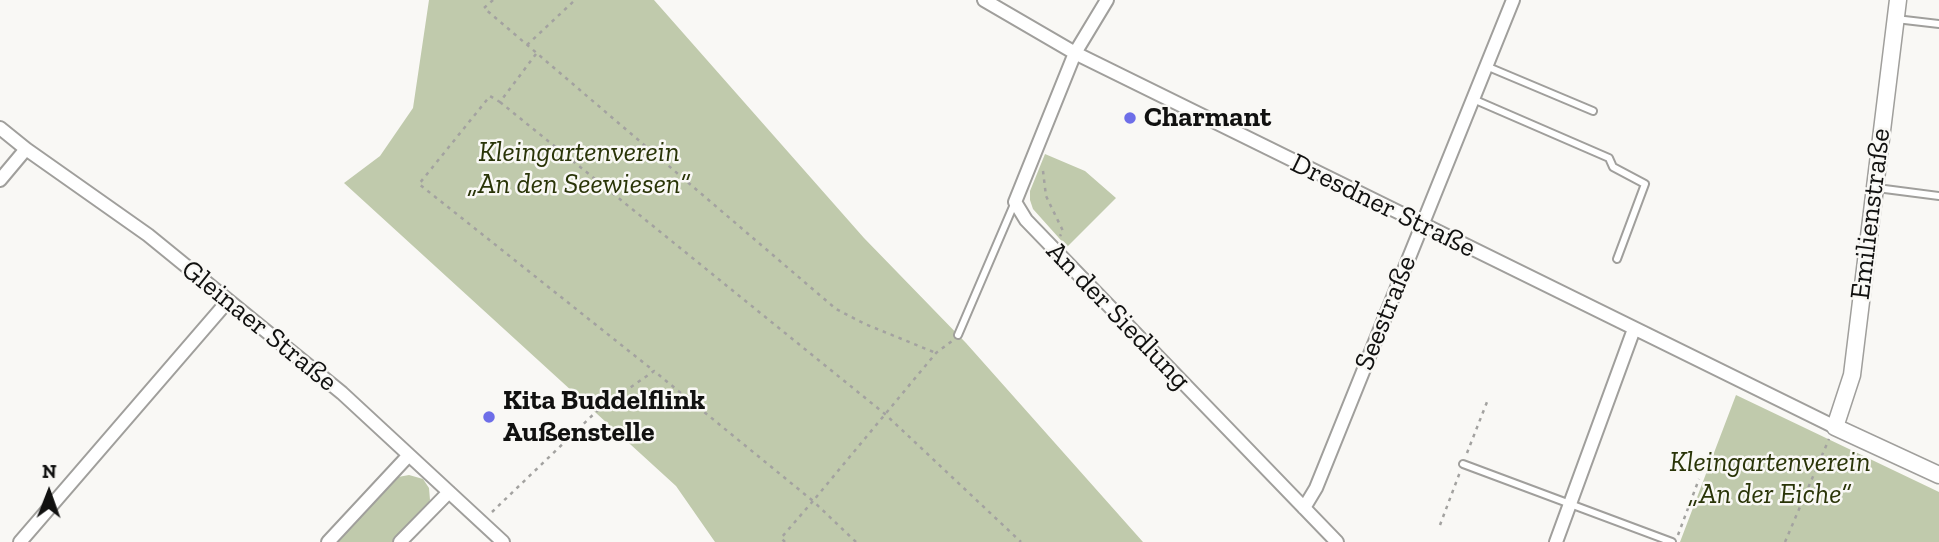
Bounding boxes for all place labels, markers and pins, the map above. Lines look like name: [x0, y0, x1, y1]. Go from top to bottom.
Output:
place label: Charmant: [1144, 101, 1271, 135]
marker: Charmant: [1122, 110, 1138, 126]
place label: Kita Buddelflink Außenstelle: [503, 384, 705, 450]
marker: Kita Buddelflink Außenstelle: [481, 409, 497, 425]

